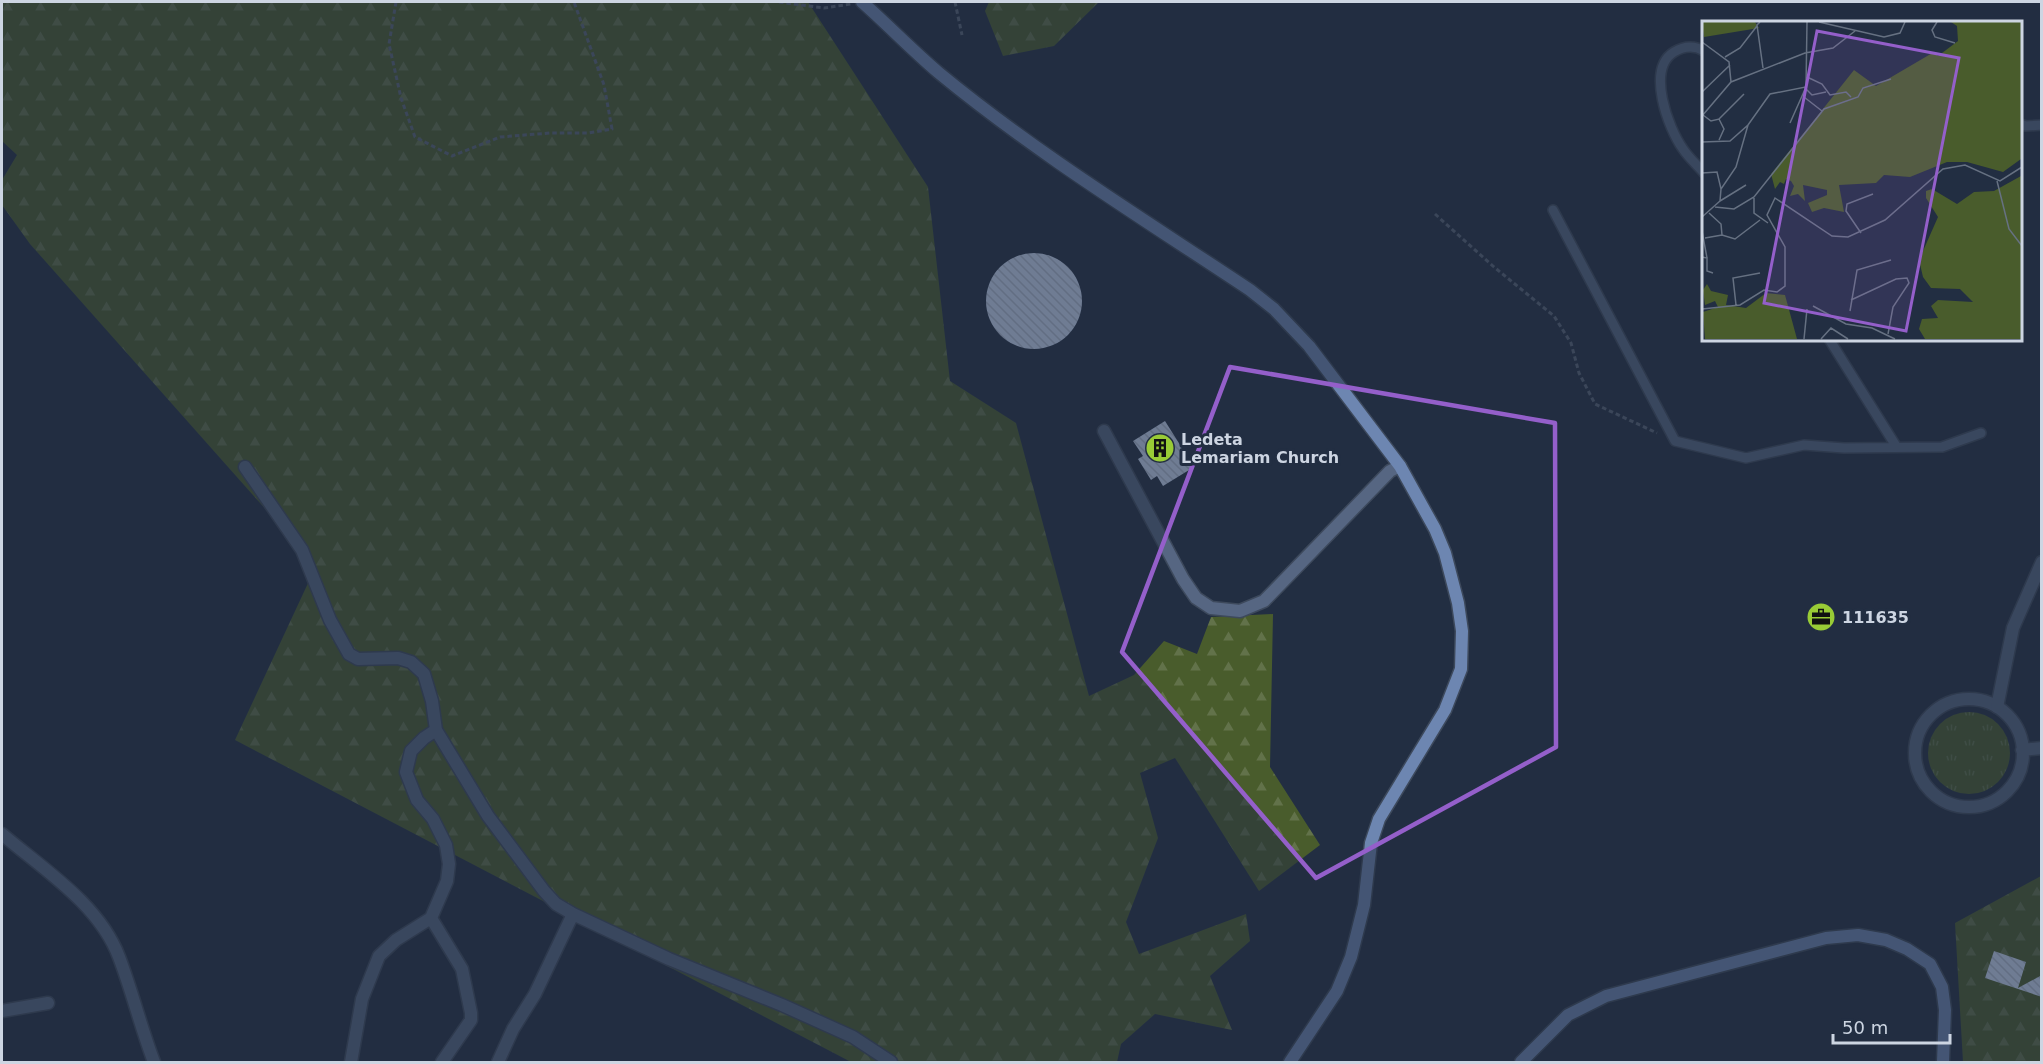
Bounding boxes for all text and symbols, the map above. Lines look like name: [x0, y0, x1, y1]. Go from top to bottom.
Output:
inset map: [1702, 21, 2022, 340]
place label: Ledeta Lemariam Church: [1181, 430, 1339, 467]
building icon: Ledeta Lemariam Church: [1144, 432, 1176, 464]
office icon: 111635: [1805, 601, 1837, 633]
place label: 111635: [1842, 608, 1909, 627]
scale bar: [1833, 1007, 1950, 1045]
text: 50 m: [1842, 1017, 1888, 1038]

